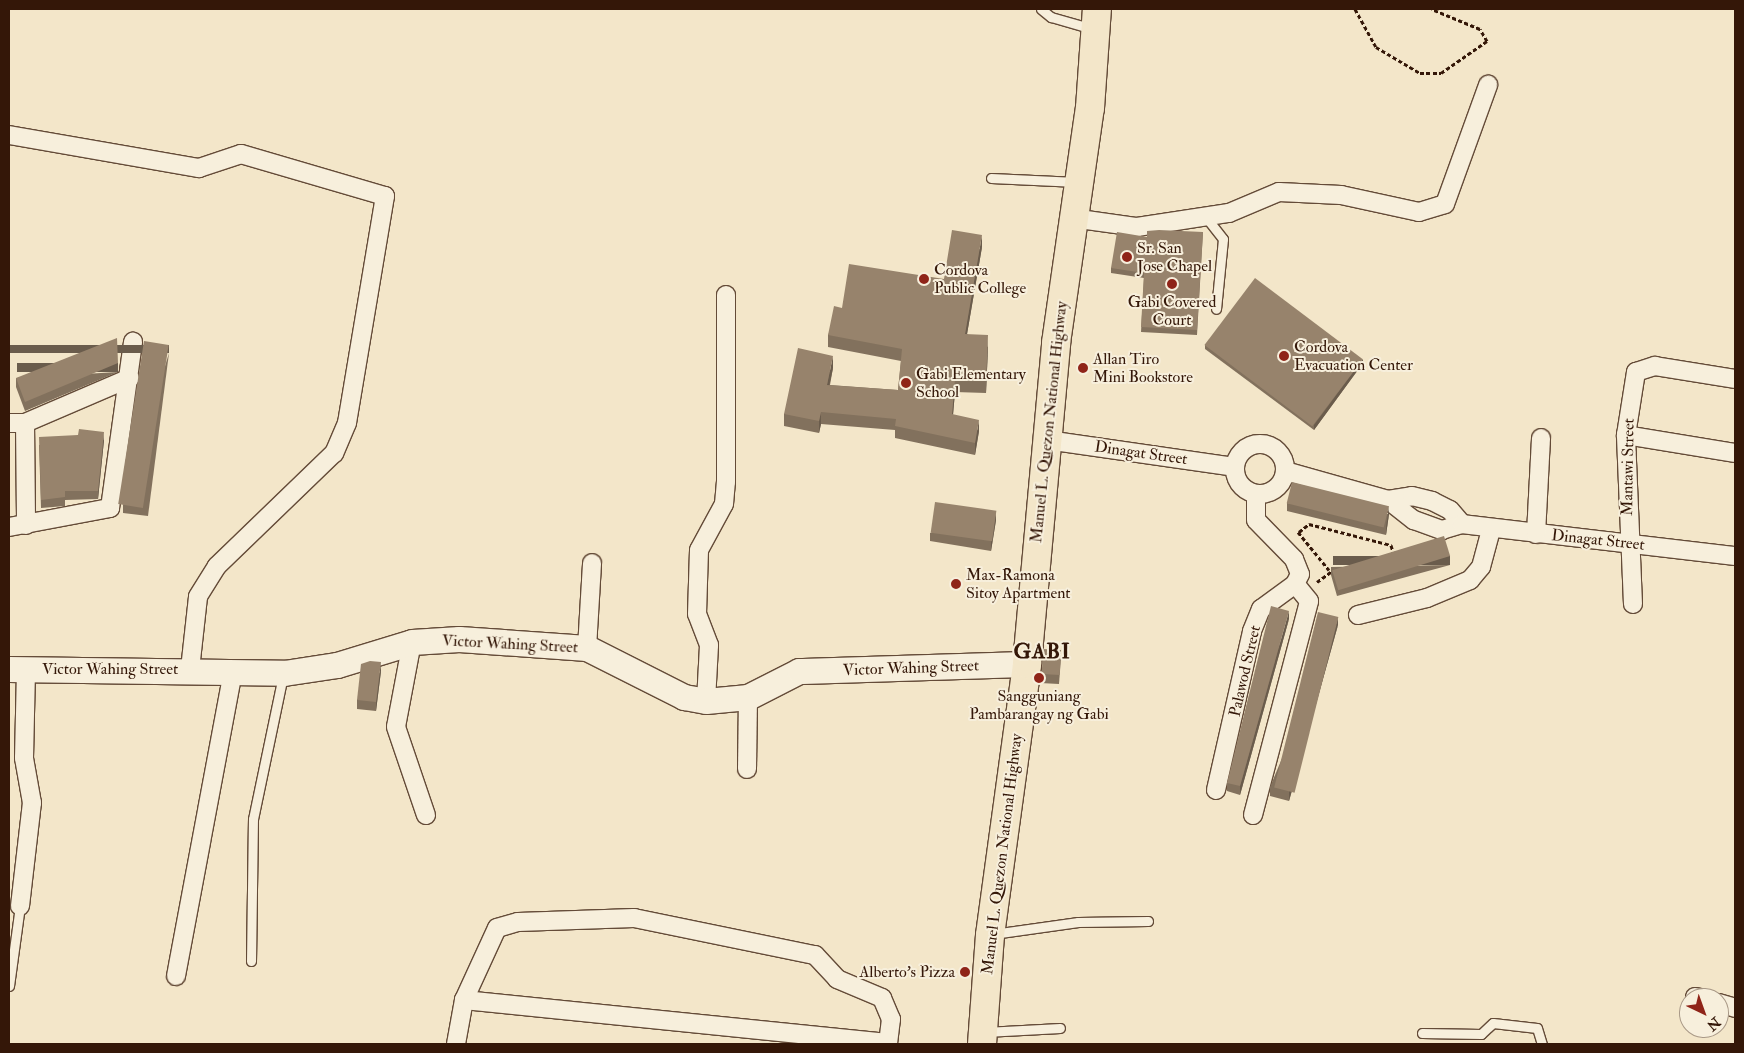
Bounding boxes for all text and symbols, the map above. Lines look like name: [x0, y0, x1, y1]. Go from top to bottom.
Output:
place label: Sr. San Jose Chapel: [1137, 238, 1212, 276]
marker: Sr. San Jose Chapel: [1121, 251, 1133, 263]
place label: Cordova Public College: [934, 260, 1026, 298]
marker: Cordova Public College: [918, 273, 930, 285]
marker: Gabi Covered Court: [1166, 278, 1178, 290]
place label: Gabi Covered Court: [1128, 292, 1216, 330]
street label: Manuel L. Quezon National Highway: [1027, 300, 1071, 544]
place label: Cordova Evacuation Center: [1294, 337, 1413, 375]
place label: Allan Tiro Mini Bookstore: [1093, 349, 1193, 387]
marker: Cordova Evacuation Center: [1278, 350, 1290, 362]
marker: Allan Tiro Mini Bookstore: [1077, 362, 1089, 374]
place label: Gabi Elementary School: [916, 364, 1026, 402]
marker: Gabi Elementary School: [900, 377, 912, 389]
street label: Mantawi Street: [1618, 418, 1638, 516]
street label: Dinagat Street: [1093, 437, 1189, 469]
street label: Dinagat Street: [1550, 526, 1646, 554]
place label: Max-Ramona Sitoy Apartment: [966, 565, 1071, 603]
marker: Max-Ramona Sitoy Apartment: [950, 578, 962, 590]
street label: Palawod Street: [1225, 623, 1265, 719]
street label: Victor Wahing Street: [441, 631, 579, 657]
district label: GABI: [1013, 639, 1071, 665]
street label: Victor Wahing Street: [843, 656, 979, 680]
street label: Victor Wahing Street: [42, 659, 178, 679]
marker: Sangguniang Pambarangay ng Gabi: [1033, 672, 1045, 684]
place label: Sangguniang Pambarangay ng Gabi: [969, 686, 1109, 724]
street label: Manuel L. Quezon National Highway: [978, 732, 1026, 976]
place label: Alberto's Pizza: [859, 962, 955, 982]
marker: Alberto's Pizza: [959, 966, 971, 978]
north arrow: [1679, 988, 1729, 1038]
text: N: [1703, 1013, 1724, 1034]

